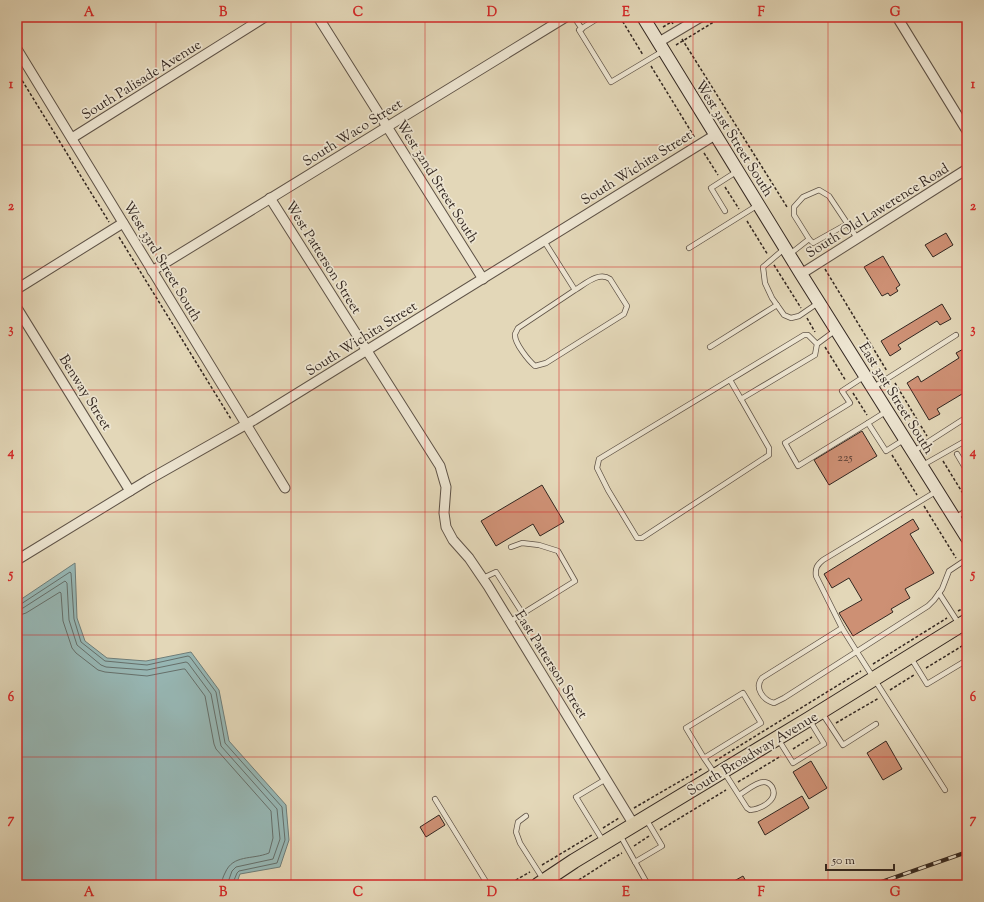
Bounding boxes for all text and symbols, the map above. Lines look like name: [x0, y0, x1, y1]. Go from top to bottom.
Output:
text: A: [84, 4, 95, 22]
text: B: [219, 4, 228, 22]
text: C: [353, 4, 363, 22]
text: D: [487, 4, 497, 22]
text: E: [622, 4, 630, 22]
text: F: [757, 4, 765, 22]
text: G: [890, 4, 901, 22]
street label: South Palisade Avenue: [78, 36, 206, 126]
text: 1: [9, 76, 14, 94]
text: 1: [971, 76, 976, 94]
street label: West 31st Street South: [689, 77, 777, 201]
street label: South Waco Street: [299, 95, 407, 172]
street label: West 32nd Street South: [390, 117, 482, 247]
street label: South Wichita Street: [578, 126, 697, 211]
street label: South Old Lawerence Road: [803, 159, 953, 264]
text: 2: [8, 198, 15, 216]
street label: West 33rd Street South: [117, 198, 205, 326]
street label: West Patterson Street: [279, 198, 365, 319]
text: 2: [970, 198, 977, 216]
street label: South Wichita Street: [303, 297, 422, 382]
text: 3: [8, 321, 14, 339]
text: 3: [970, 321, 976, 339]
street label: East 31st Street South: [853, 339, 938, 459]
street label: Benway Street: [53, 351, 116, 435]
text: 4: [7, 444, 15, 462]
text: 4: [969, 444, 977, 462]
house number: 225: [837, 449, 853, 467]
text: 5: [8, 566, 14, 584]
text: 5: [970, 566, 976, 584]
street label: East Patterson Street: [509, 607, 592, 723]
text: 6: [8, 689, 15, 707]
text: 6: [970, 689, 977, 707]
street label: South Broadway Avenue: [684, 708, 822, 802]
text: 7: [8, 811, 15, 829]
text: 7: [970, 811, 977, 829]
scale bar: [826, 846, 894, 872]
text: 50 m: [831, 852, 855, 870]
text: A: [84, 884, 95, 902]
text: B: [219, 884, 228, 902]
text: C: [353, 884, 363, 902]
text: D: [487, 884, 497, 902]
text: E: [622, 884, 630, 902]
text: F: [757, 884, 765, 902]
text: G: [890, 884, 901, 902]

